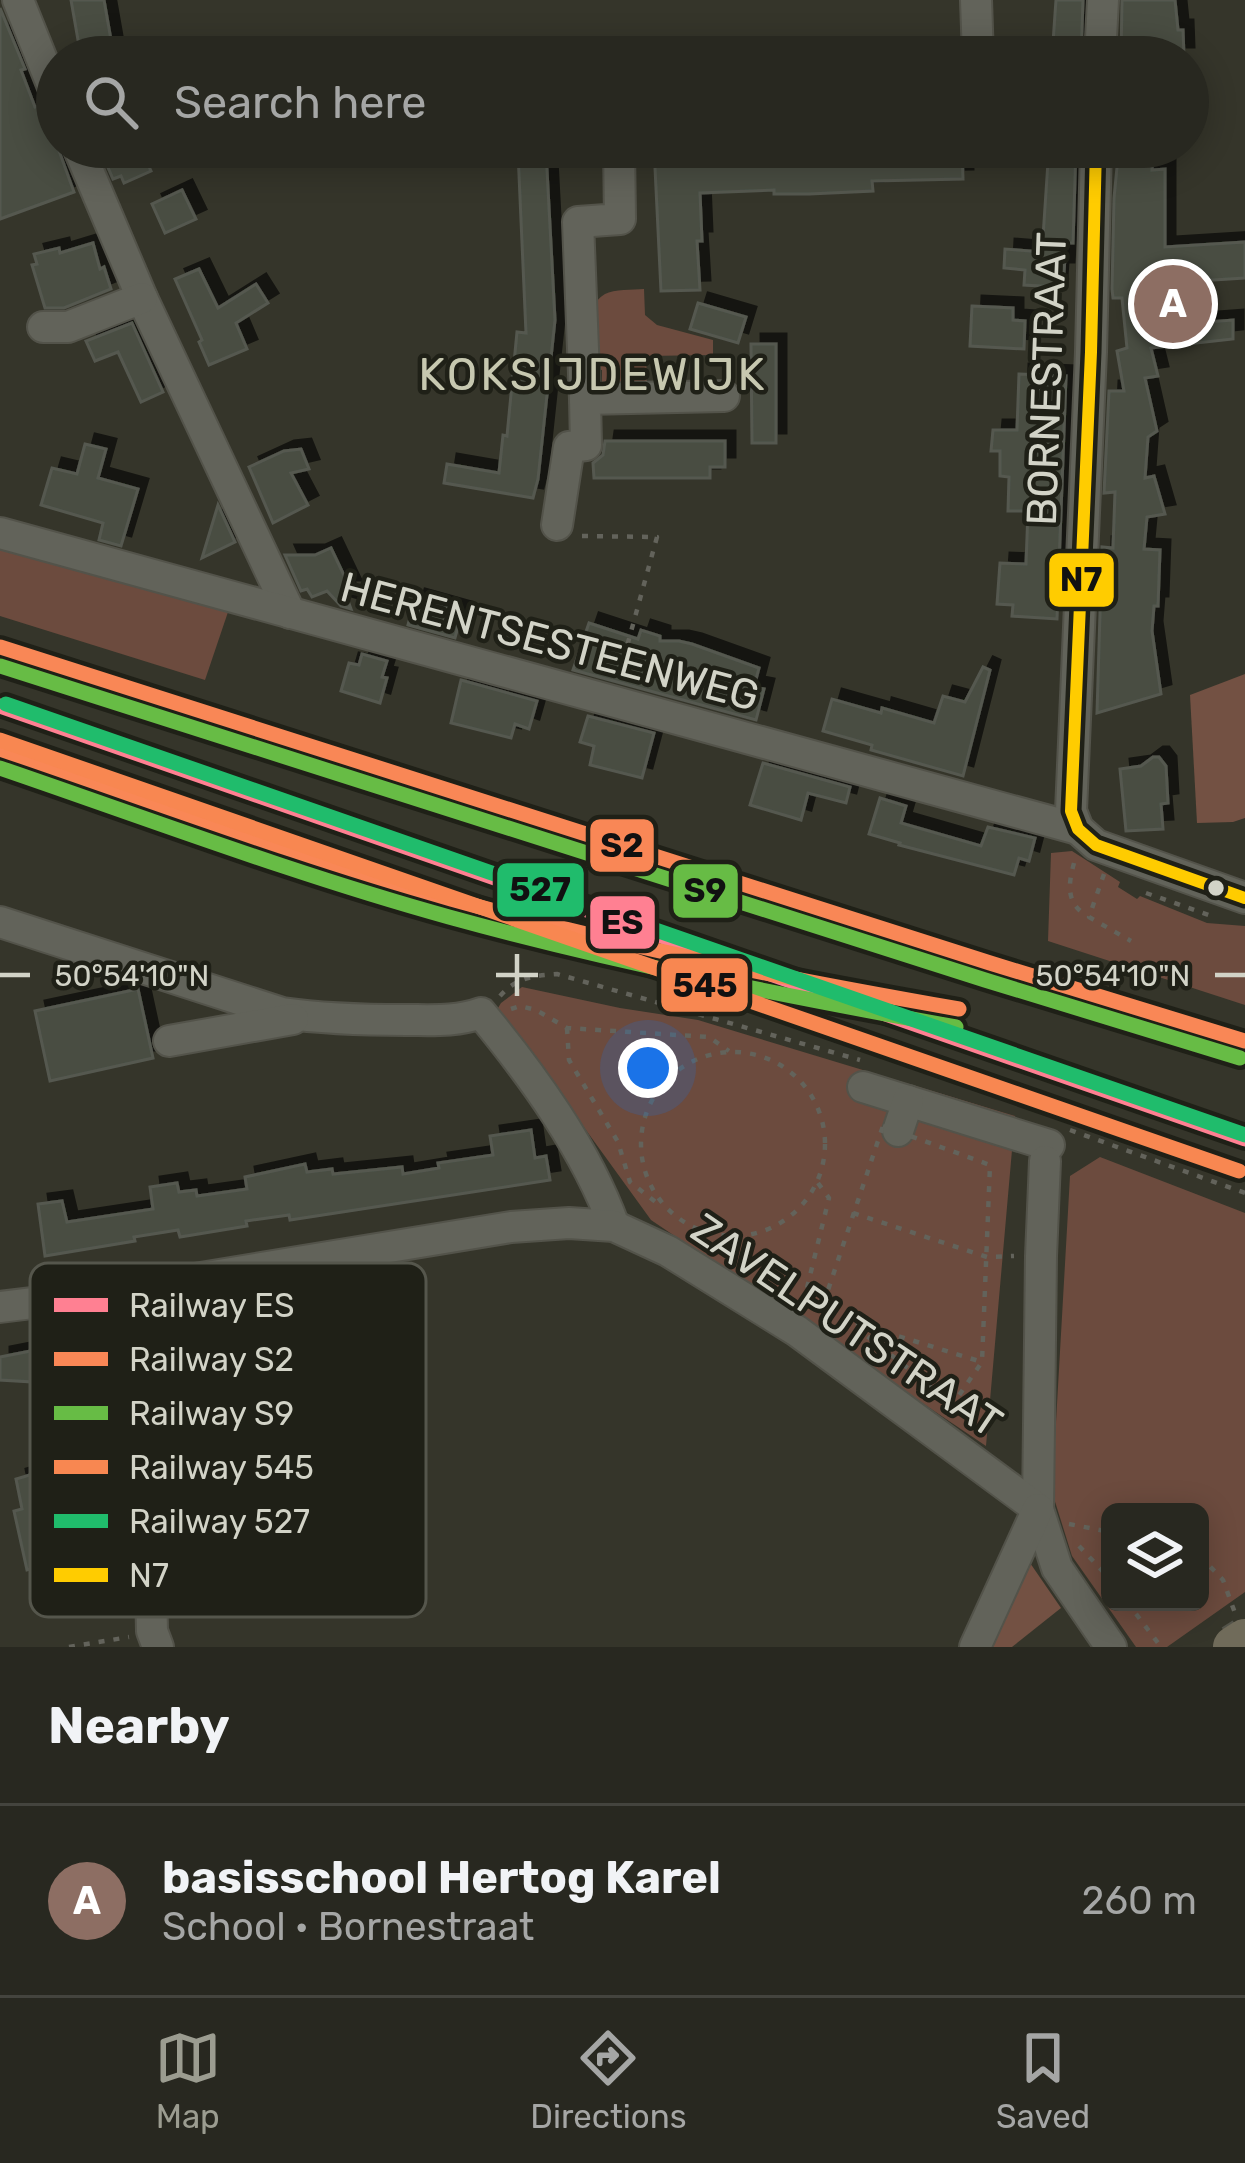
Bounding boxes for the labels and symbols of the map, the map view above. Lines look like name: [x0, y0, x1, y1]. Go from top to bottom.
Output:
street label: BORNESTRAAT: [1017, 231, 1077, 527]
pin: A: [1134, 259, 1212, 349]
district label: KOKSIJDEWIJK: [418, 348, 768, 401]
line badge: N7: [1047, 551, 1116, 609]
text: N7: [1060, 560, 1102, 599]
street label: HERENTSESTEENWEG: [335, 562, 764, 722]
line badge: S2: [588, 817, 656, 874]
text: S2: [600, 826, 644, 865]
line badge: 527: [495, 861, 586, 919]
line badge: S9: [671, 862, 740, 920]
text: 527: [509, 870, 571, 909]
text: S9: [683, 871, 727, 910]
unlabelled marker: [1205, 877, 1227, 899]
line badge: ES: [588, 894, 657, 951]
text: ES: [601, 903, 643, 942]
line badge: 545: [659, 956, 750, 1014]
text: 50°54'10"N: [55, 958, 209, 994]
text: 50°54'10"N: [1036, 958, 1190, 994]
text: 545: [672, 966, 738, 1005]
your location: [618, 1038, 678, 1098]
street label: ZAVELPUTSTRAAT: [682, 1203, 1011, 1448]
legend: [30, 1263, 426, 1617]
text: Railway ES: [129, 1286, 295, 1325]
text: Railway S2: [129, 1340, 294, 1379]
text: Railway S9: [129, 1394, 294, 1433]
text: Railway 545: [129, 1448, 314, 1487]
text: Railway 527: [129, 1502, 310, 1541]
text: N7: [129, 1556, 169, 1595]

